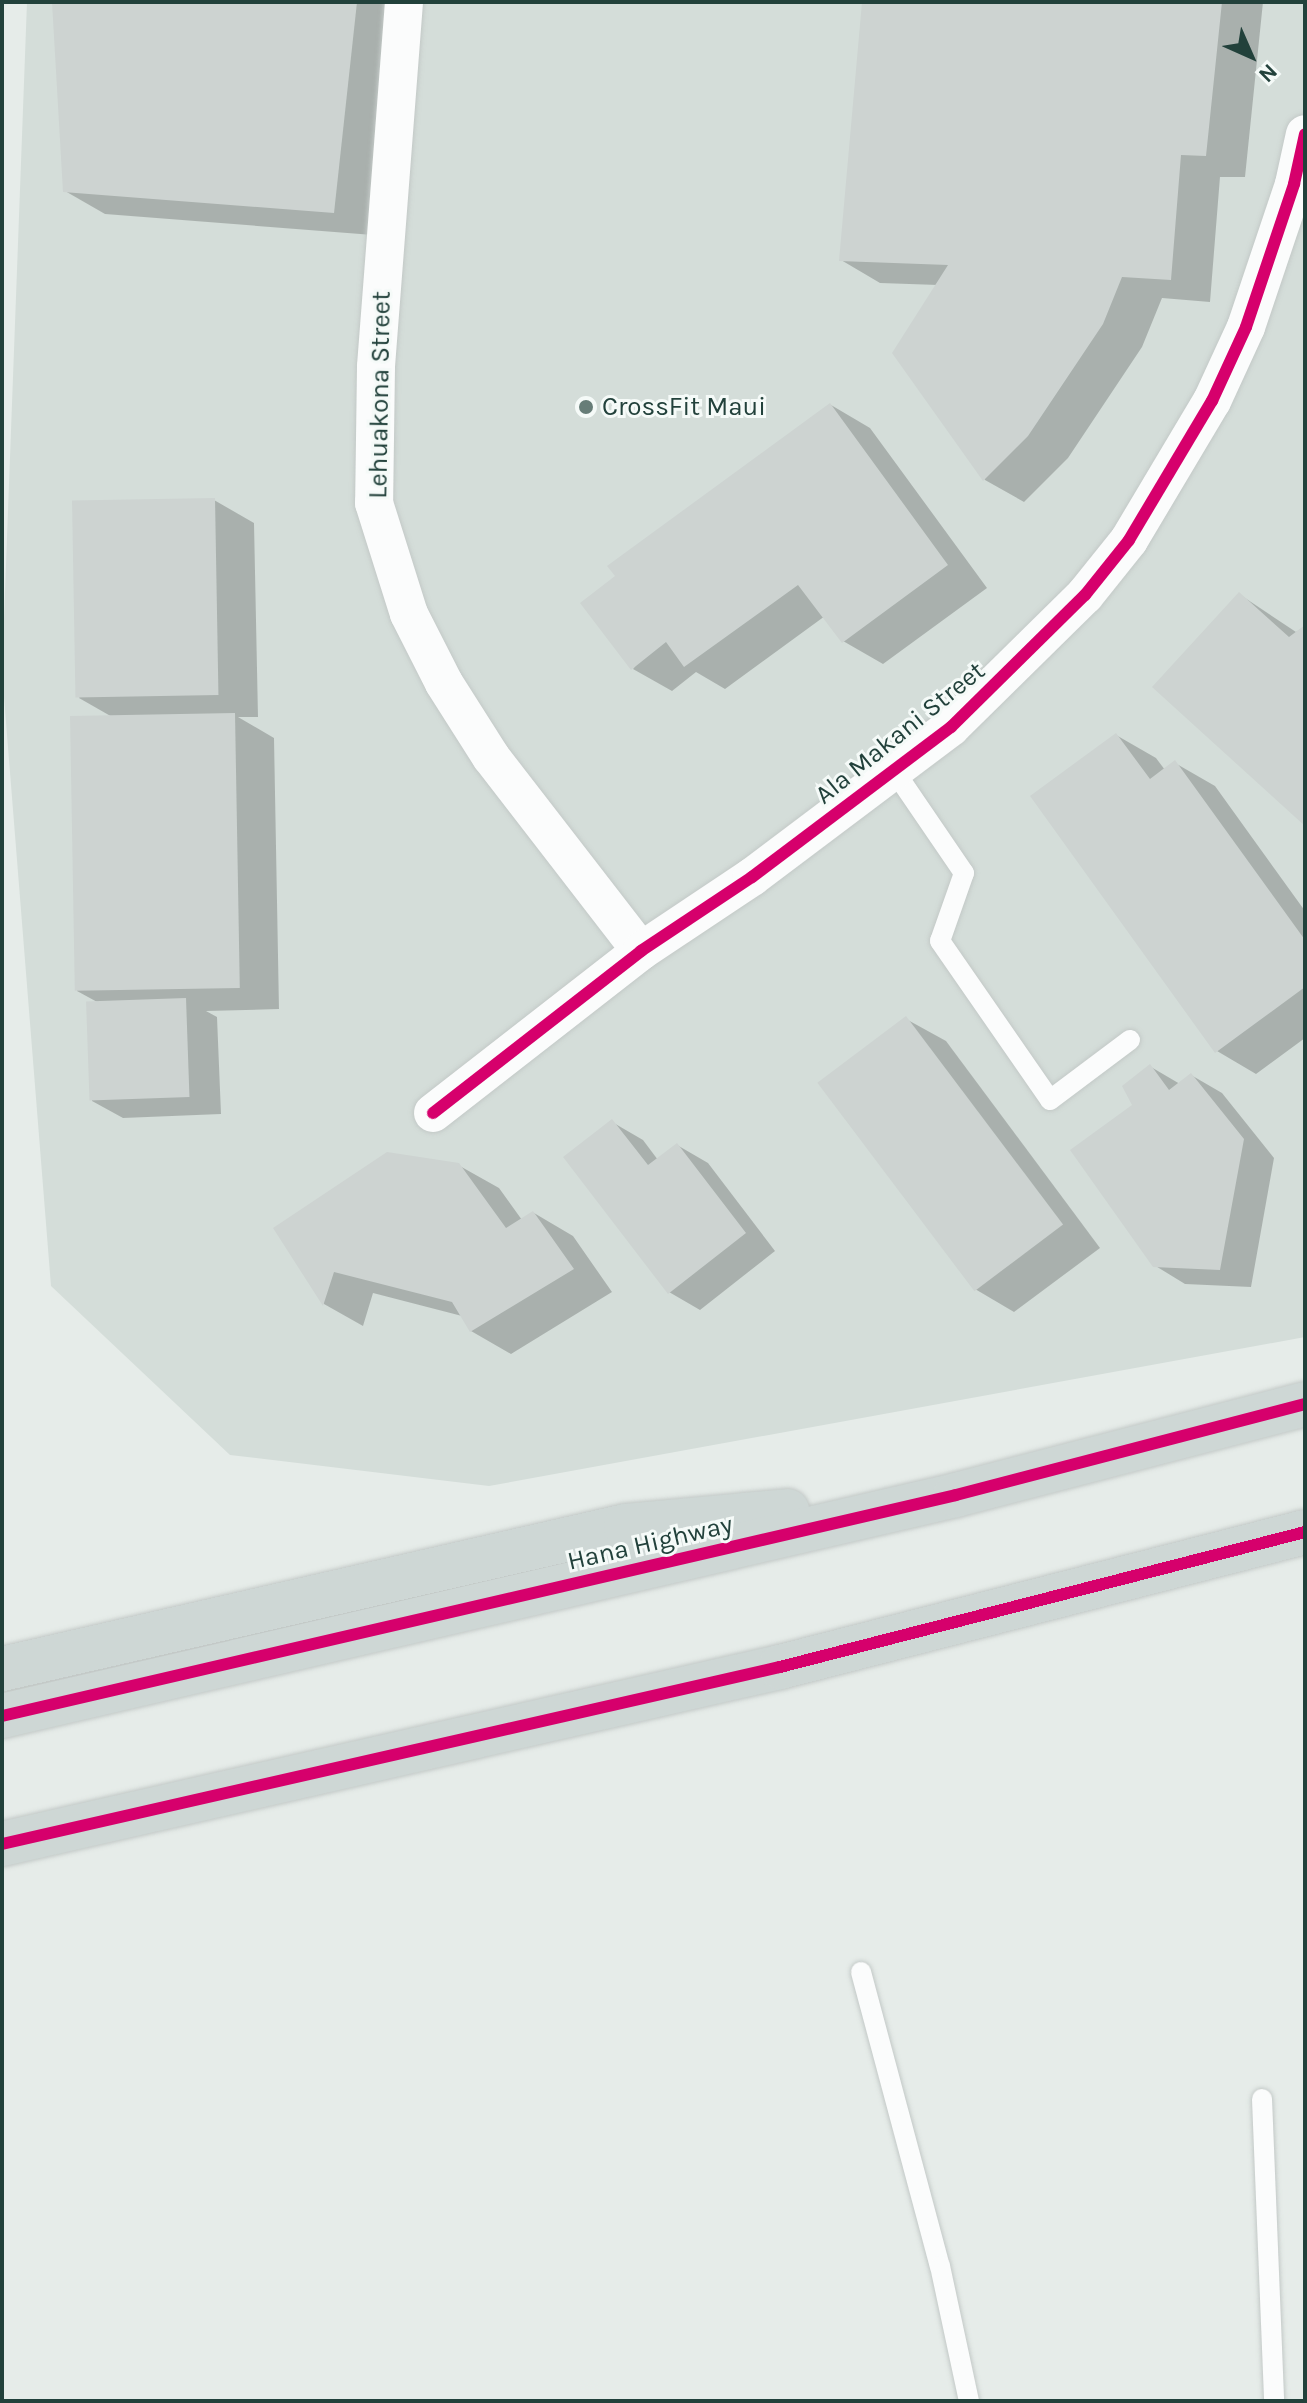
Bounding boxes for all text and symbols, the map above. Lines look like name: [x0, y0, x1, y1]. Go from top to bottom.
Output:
north arrow: [1211, 16, 1291, 96]
text: N: [1253, 58, 1283, 88]
street label: Lehuakona Street: [363, 291, 397, 499]
place label: CrossFit Maui: [602, 391, 766, 423]
marker: CrossFit Maui: [577, 398, 595, 416]
street label: Ala Makani Street: [809, 655, 991, 811]
street label: Hana Highway: [564, 1509, 736, 1577]

